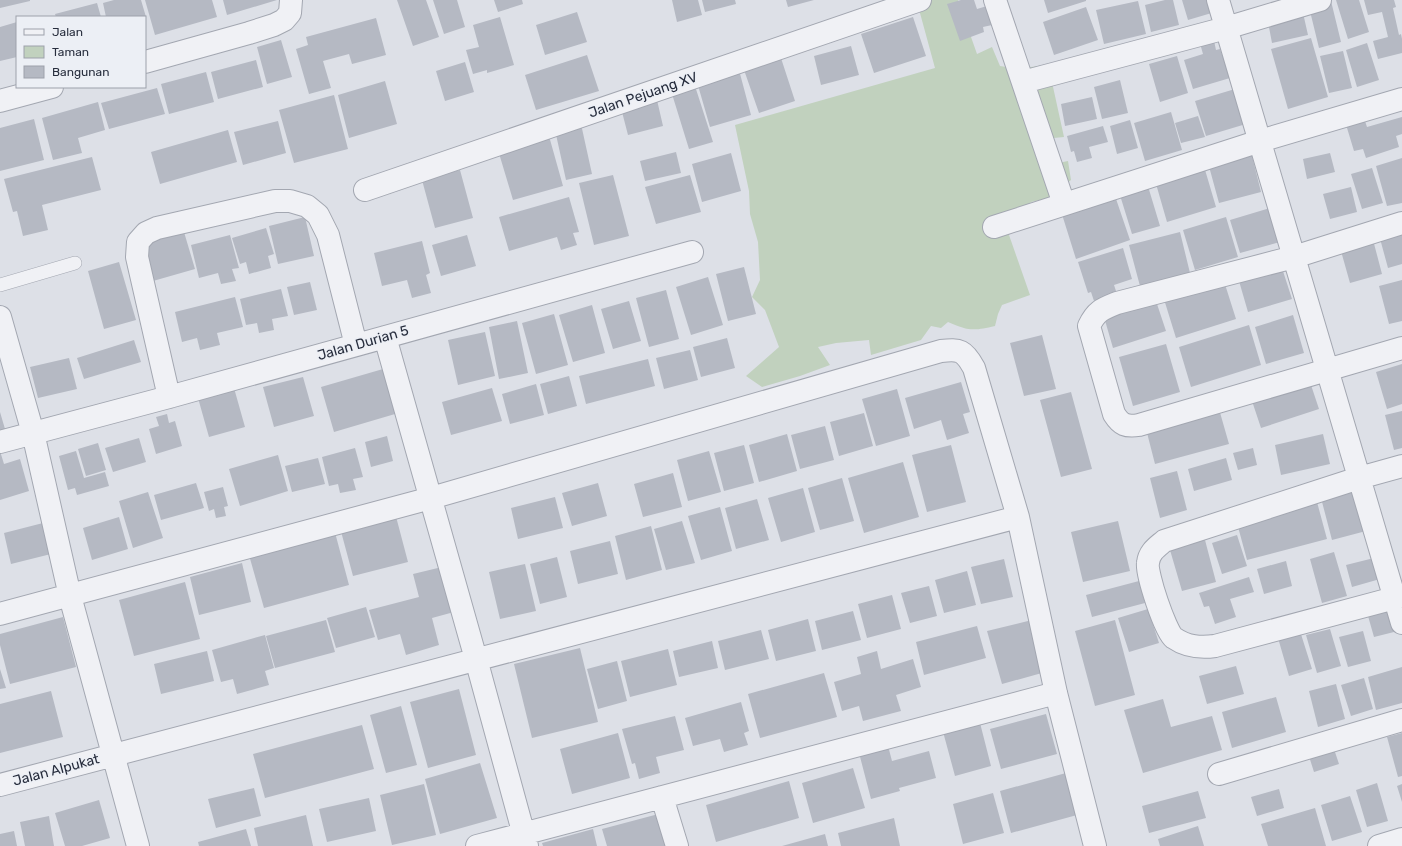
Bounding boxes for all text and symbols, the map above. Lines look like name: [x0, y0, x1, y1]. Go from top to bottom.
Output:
legend: [16, 16, 146, 88]
text: Jalan: [52, 25, 83, 39]
text: Taman: [52, 45, 89, 59]
text: Bangunan: [52, 65, 109, 79]
street label: Jalan Pejuang XV: [586, 68, 700, 122]
street label: Jalan Durian 5: [315, 322, 411, 364]
street label: Jalan Alpukat: [11, 750, 102, 790]

